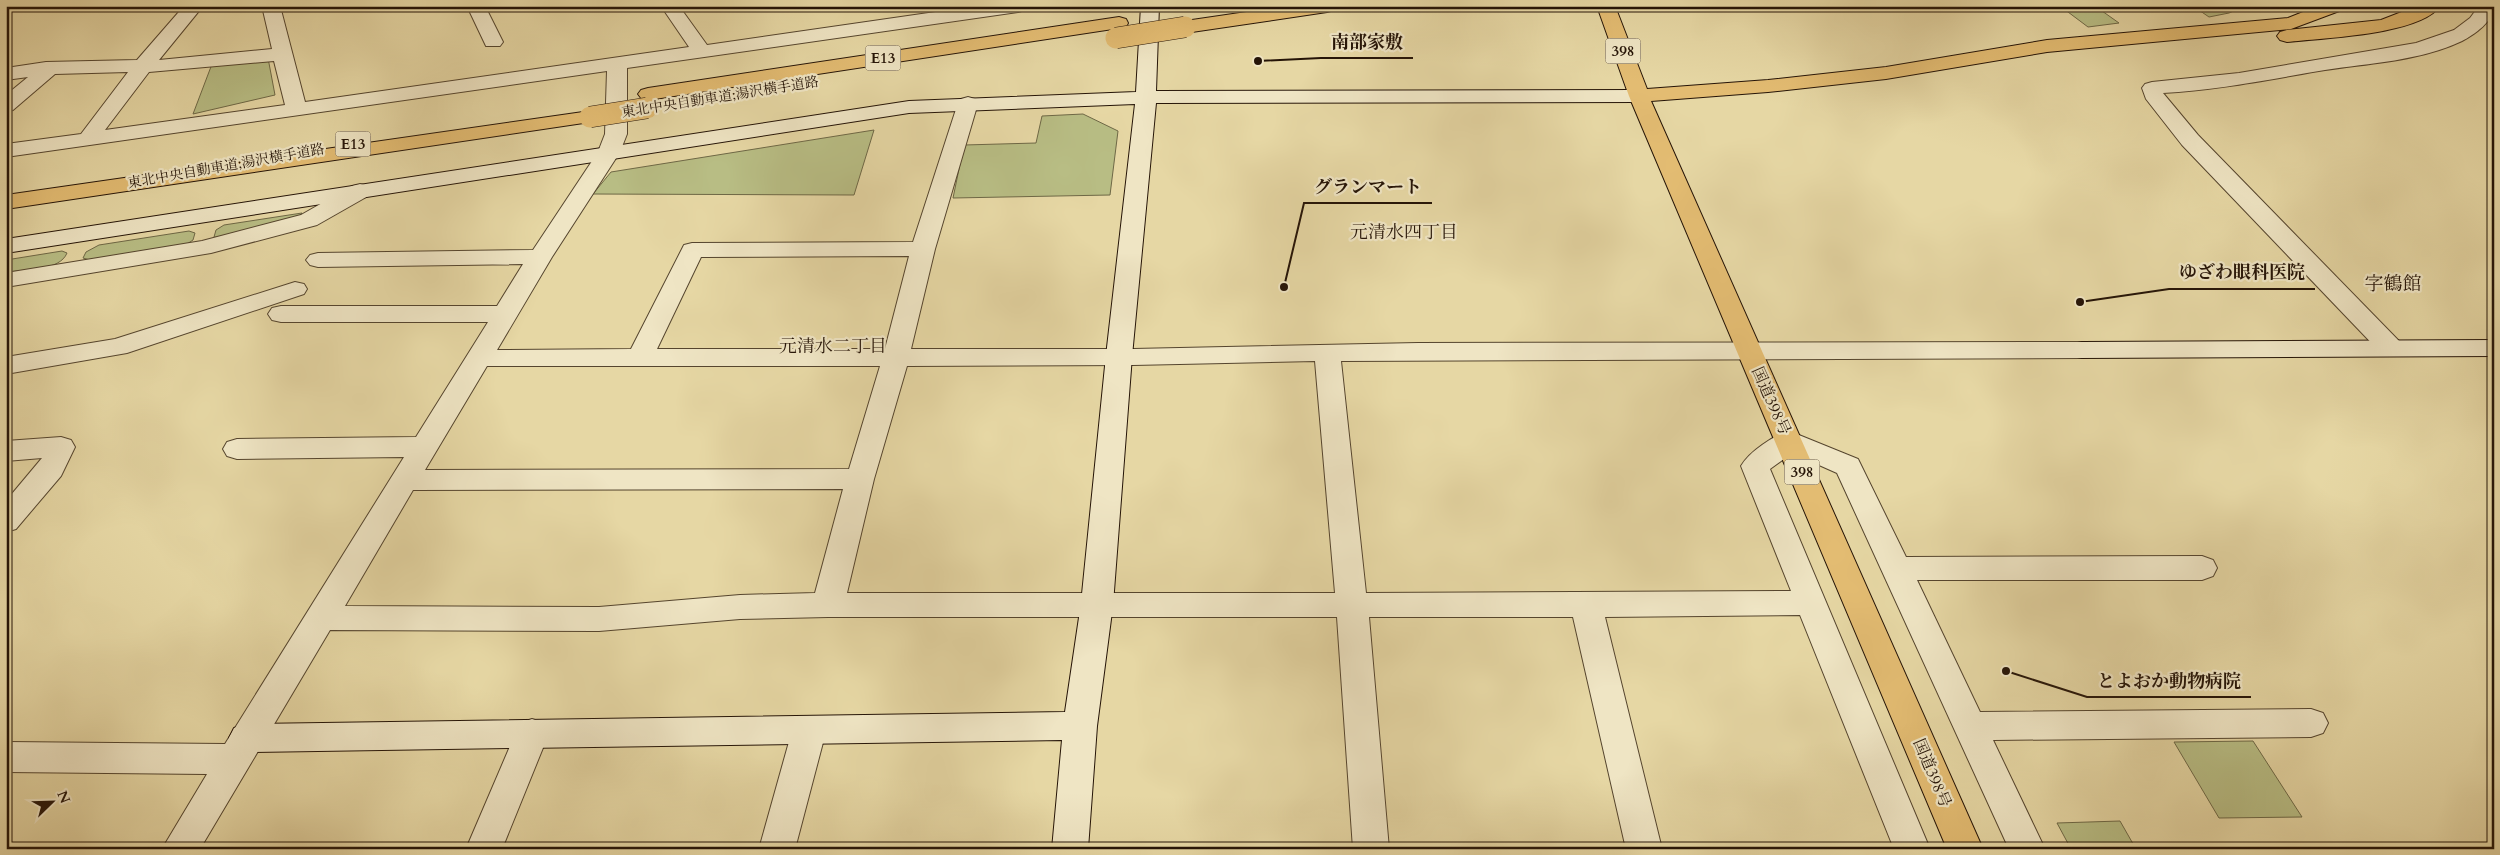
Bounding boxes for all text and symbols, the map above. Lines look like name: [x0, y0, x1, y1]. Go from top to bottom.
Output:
callout: 南部家敷: [1321, 25, 1413, 58]
text: 南部家敷: [1331, 30, 1403, 55]
road number: 398: [1606, 38, 1640, 64]
road number: E13: [866, 46, 900, 70]
street label: 東北中央自動車道;湯沢横手道路: [620, 72, 820, 122]
road number: E13: [336, 132, 370, 156]
street label: 東北中央自動車道;湯沢横手道路: [126, 139, 326, 193]
callout: グランマート: [1304, 170, 1432, 203]
text: グランマート: [1314, 175, 1422, 200]
district label: 元清水四丁目: [1350, 220, 1458, 245]
callout: ゆざわ眼科医院: [2169, 256, 2315, 289]
text: ゆざわ眼科医院: [2179, 260, 2305, 285]
district label: 字鶴館: [2364, 271, 2422, 297]
district label: 元清水二丁目: [779, 334, 887, 359]
street label: 国道398号: [1746, 363, 1796, 439]
road number: 398: [1784, 460, 1820, 484]
callout: とよおか動物病院: [2087, 664, 2251, 697]
text: とよおか動物病院: [2097, 669, 2241, 694]
street label: 国道398号: [1908, 735, 1956, 811]
north arrow: [28, 778, 78, 828]
text: N: [52, 788, 75, 806]

